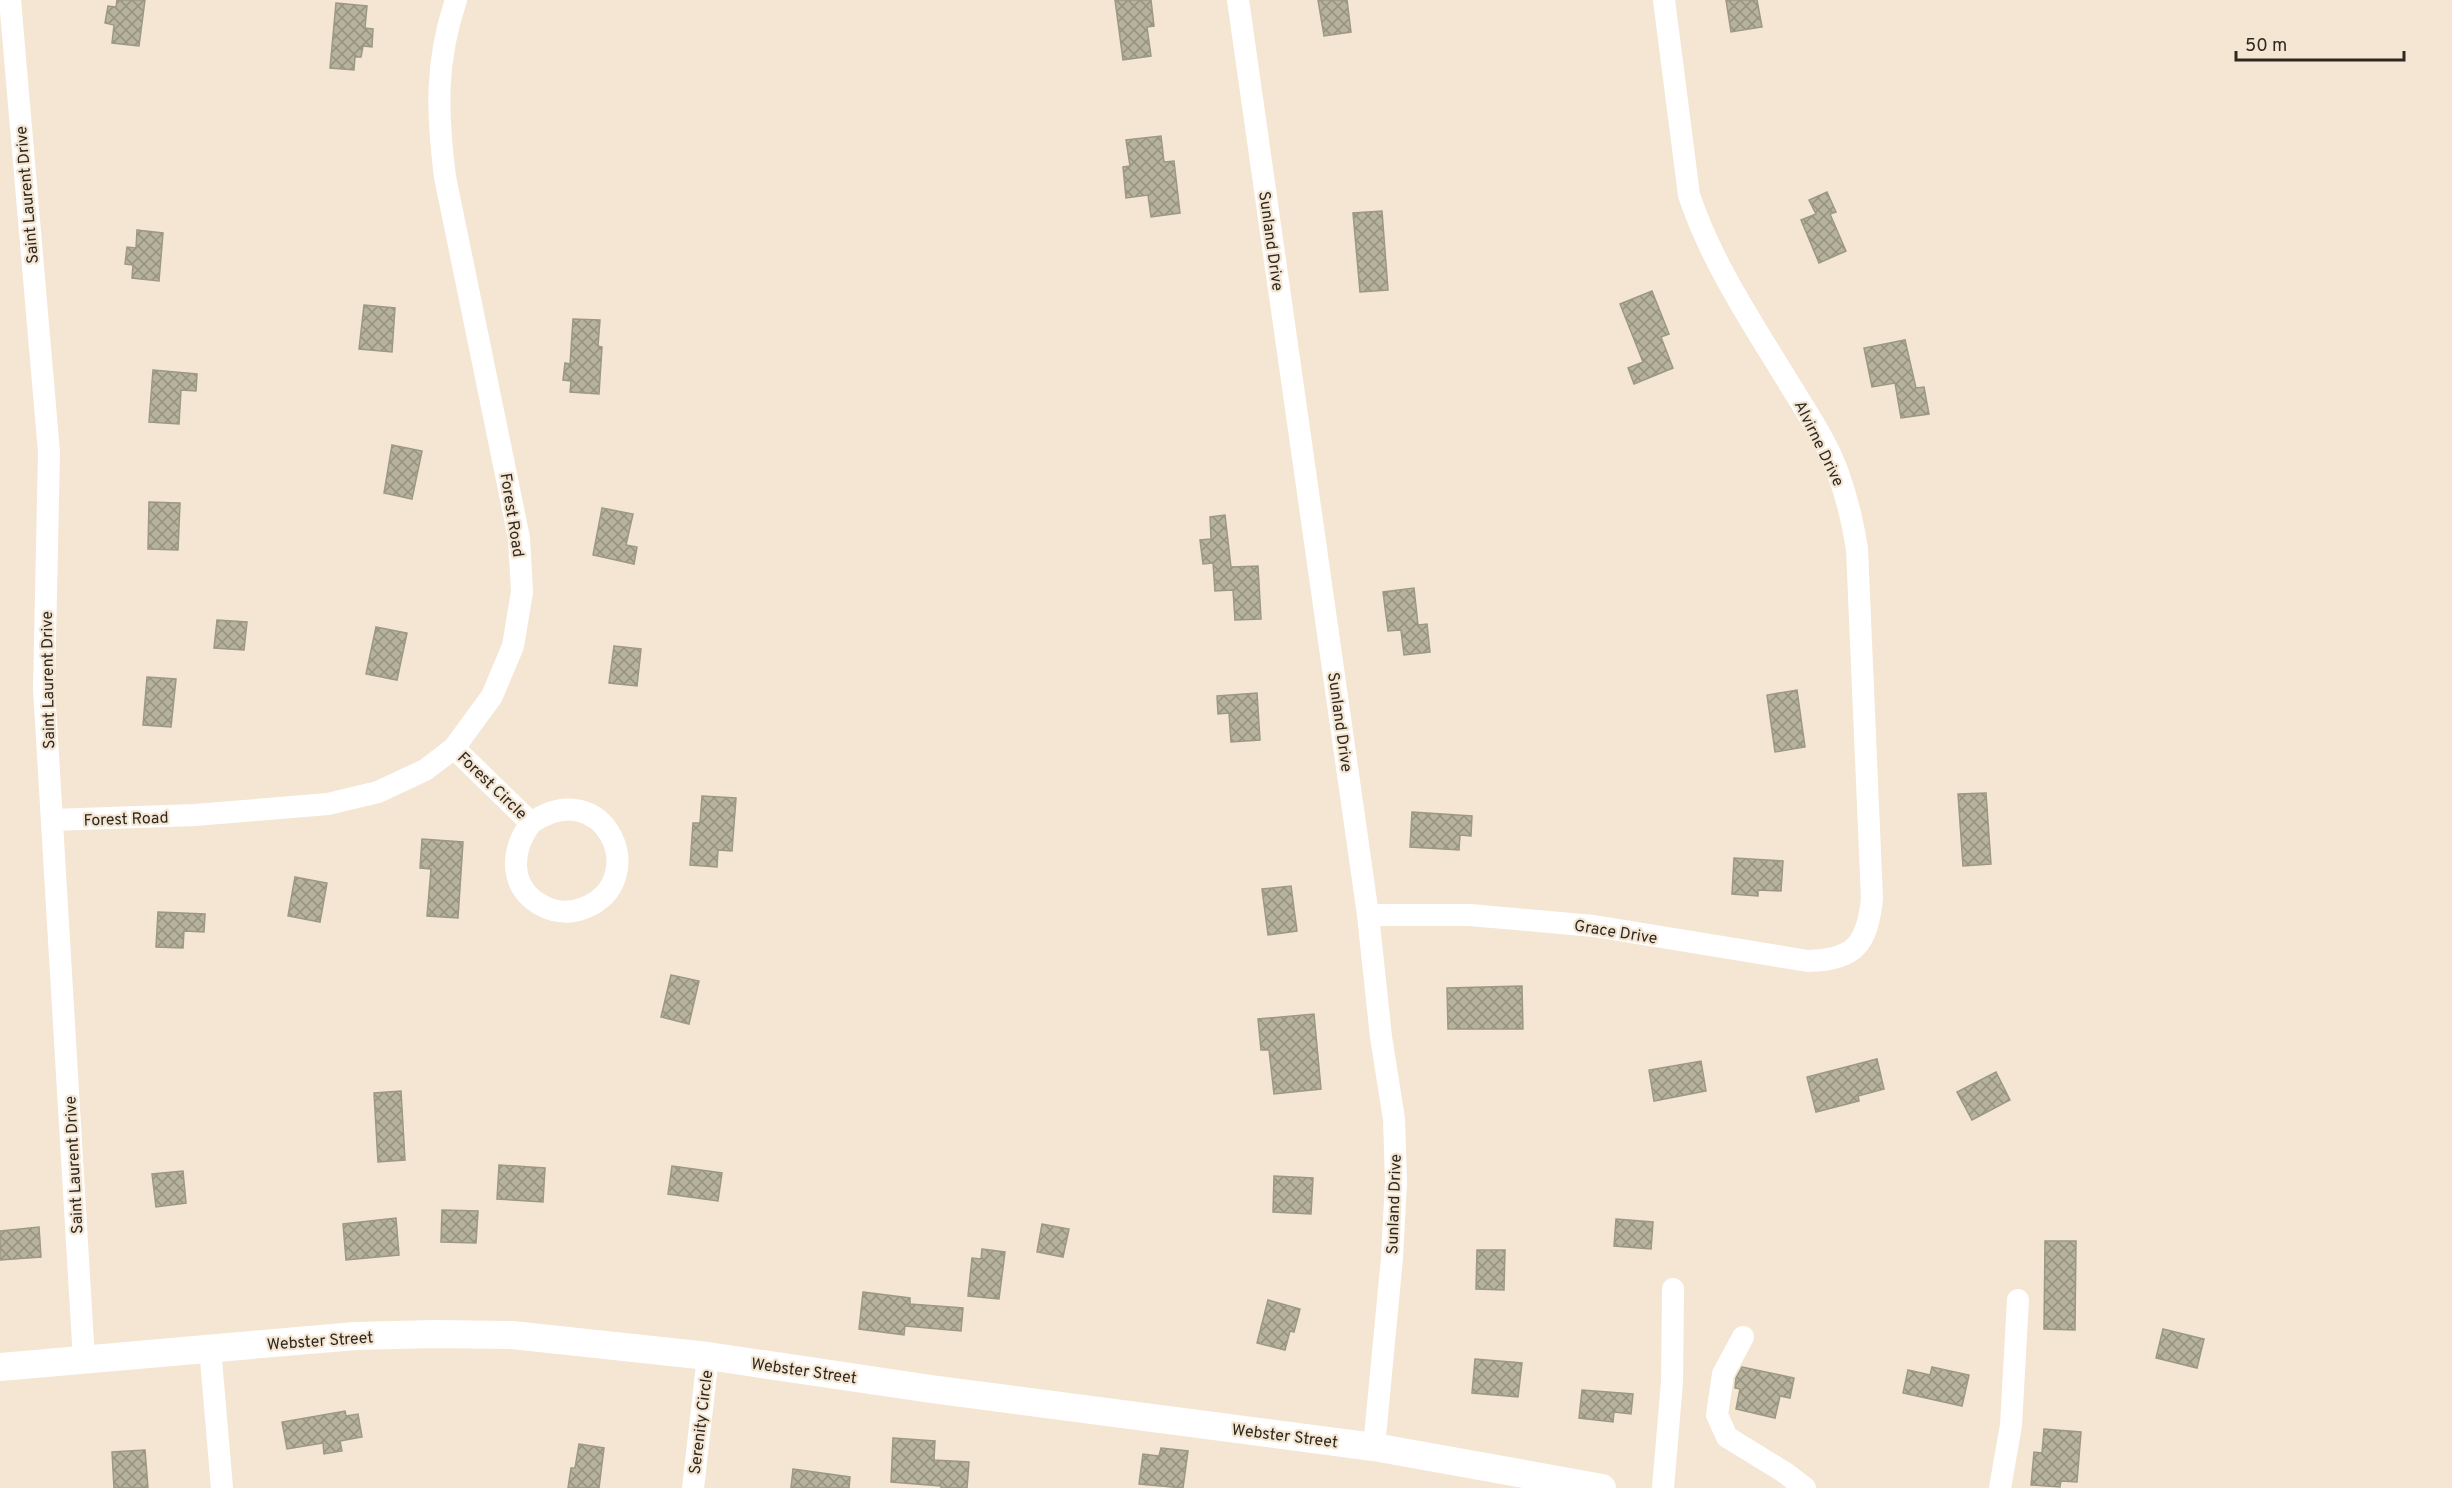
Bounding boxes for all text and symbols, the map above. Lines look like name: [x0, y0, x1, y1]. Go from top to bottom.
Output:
scale bar: [2236, 24, 2404, 62]
text: 50 m: [2245, 35, 2287, 58]
street label: Saint Laurent Drive: [12, 125, 44, 265]
street label: Sunland Drive: [1253, 190, 1287, 292]
street label: Alvirne Drive: [1789, 398, 1848, 490]
street label: Forest Road: [494, 472, 528, 559]
street label: Saint Laurent Drive: [38, 611, 60, 749]
street label: Sunland Drive: [1322, 671, 1356, 773]
street label: Forest Circle: [453, 748, 531, 825]
street label: Forest Road: [83, 809, 169, 831]
street label: Grace Drive: [1573, 917, 1659, 949]
street label: Saint Laurent Drive: [61, 1095, 89, 1234]
street label: Sunland Drive: [1383, 1154, 1407, 1255]
street label: Webster Street: [266, 1328, 374, 1356]
street label: Webster Street: [750, 1355, 858, 1389]
street label: Serenity Circle: [686, 1369, 718, 1475]
street label: Webster Street: [1231, 1421, 1339, 1453]

